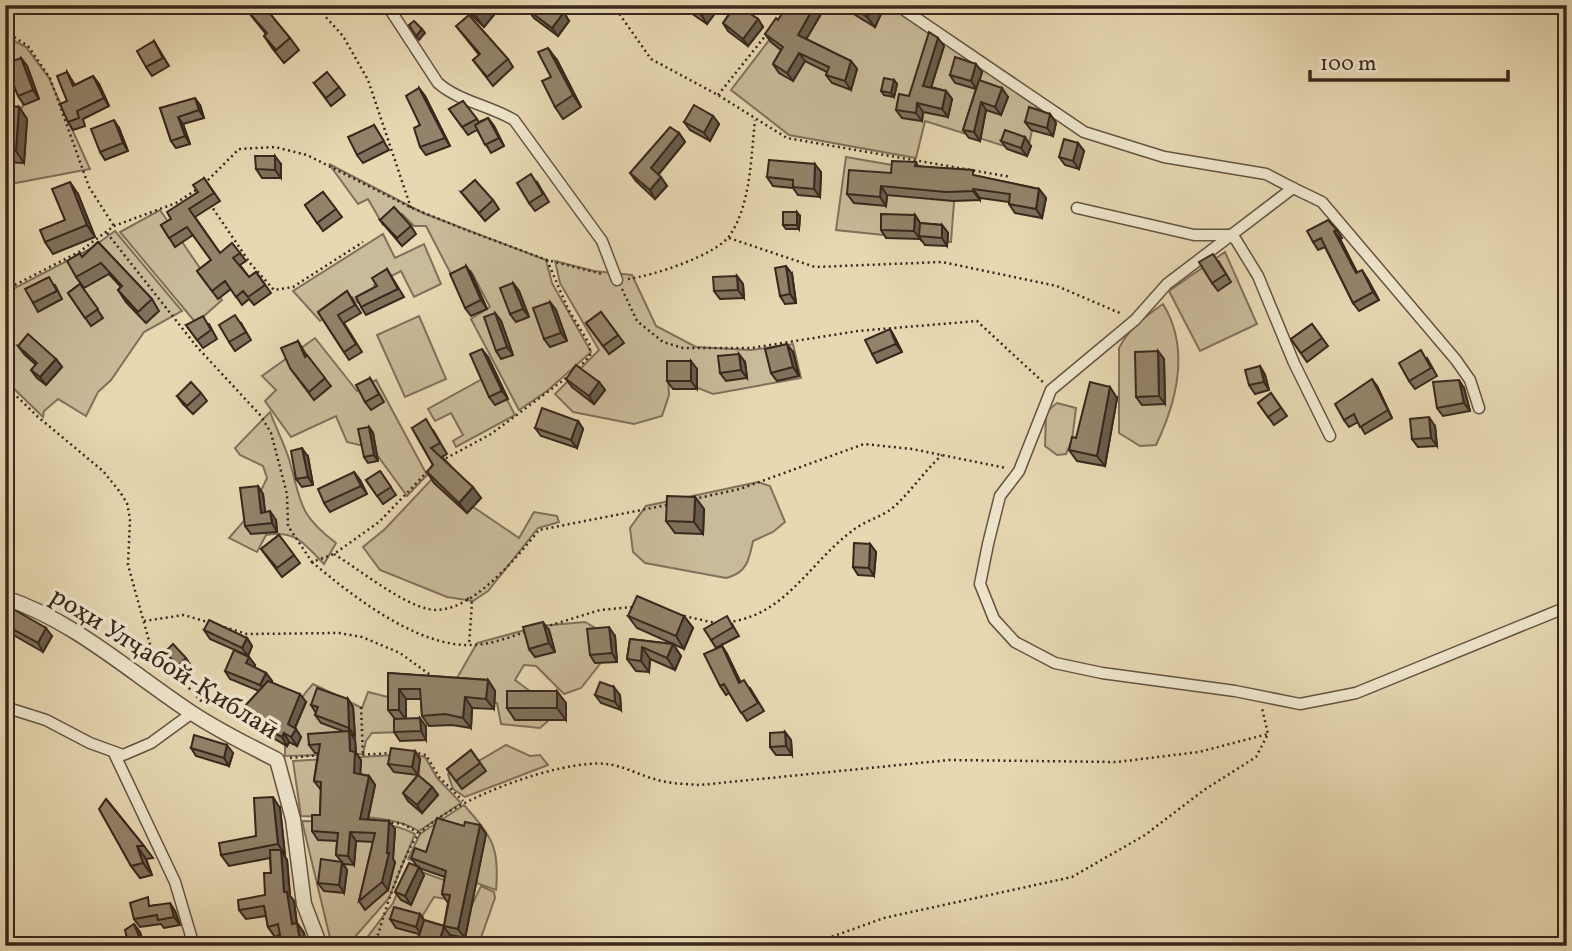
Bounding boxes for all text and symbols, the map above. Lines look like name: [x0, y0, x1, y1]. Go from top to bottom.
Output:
scale bar: [1310, 38, 1507, 82]
text: 100 m: [1320, 50, 1377, 79]
street label: роҳи Улҷабой-Қиблаӣ: [43, 579, 285, 749]

